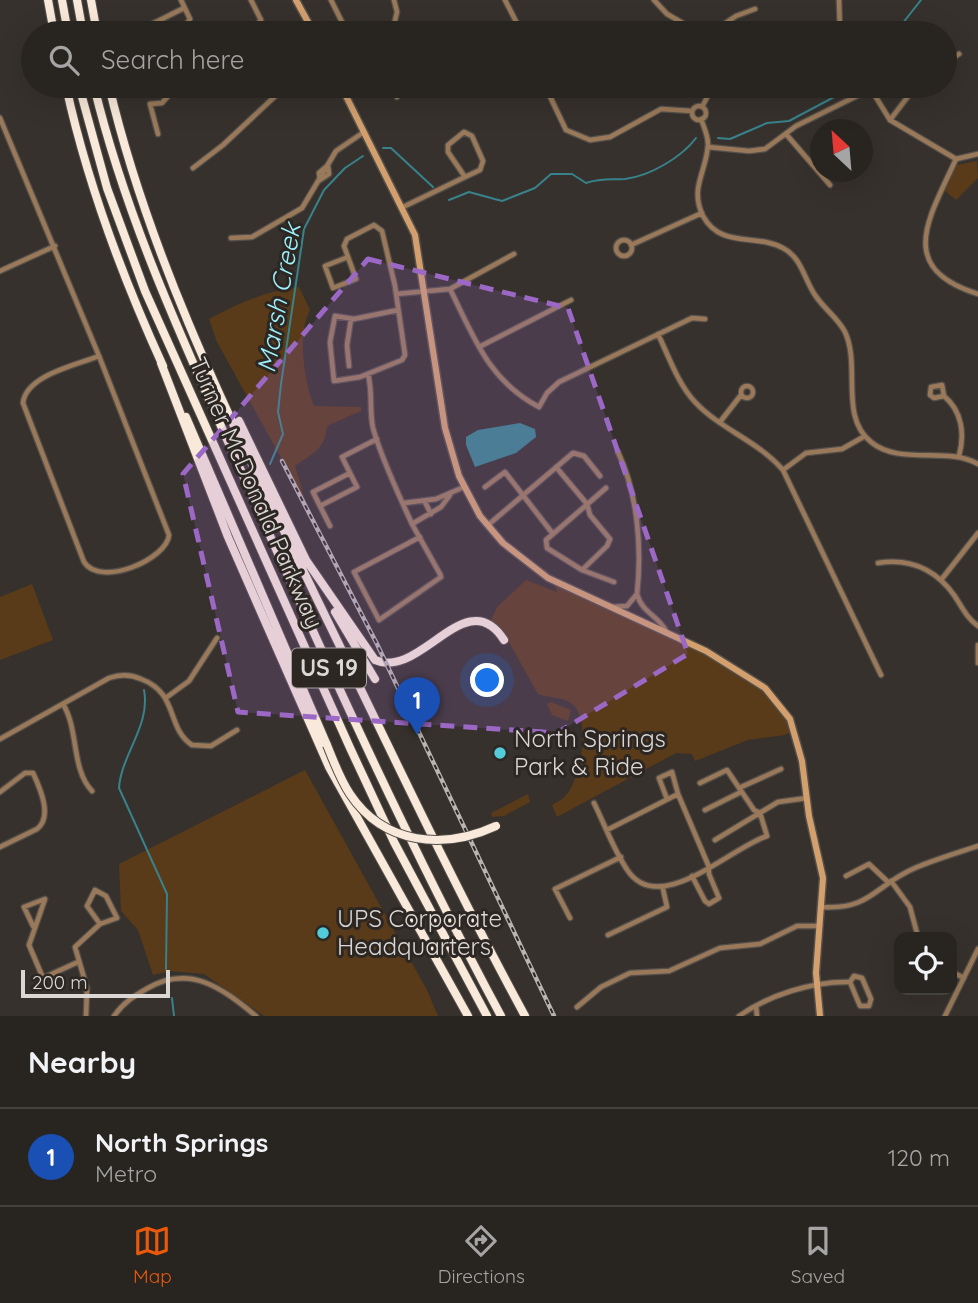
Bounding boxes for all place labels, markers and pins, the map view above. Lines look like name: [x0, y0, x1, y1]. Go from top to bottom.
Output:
pin: 1: [394, 677, 440, 735]
place label: North Springs Park & Ride: [514, 723, 666, 781]
marker: North Springs Park & Ride: [492, 745, 508, 761]
place label: UPS Corporate Headquarters: [337, 903, 502, 961]
marker: UPS Corporate Headquarters: [315, 925, 331, 941]

